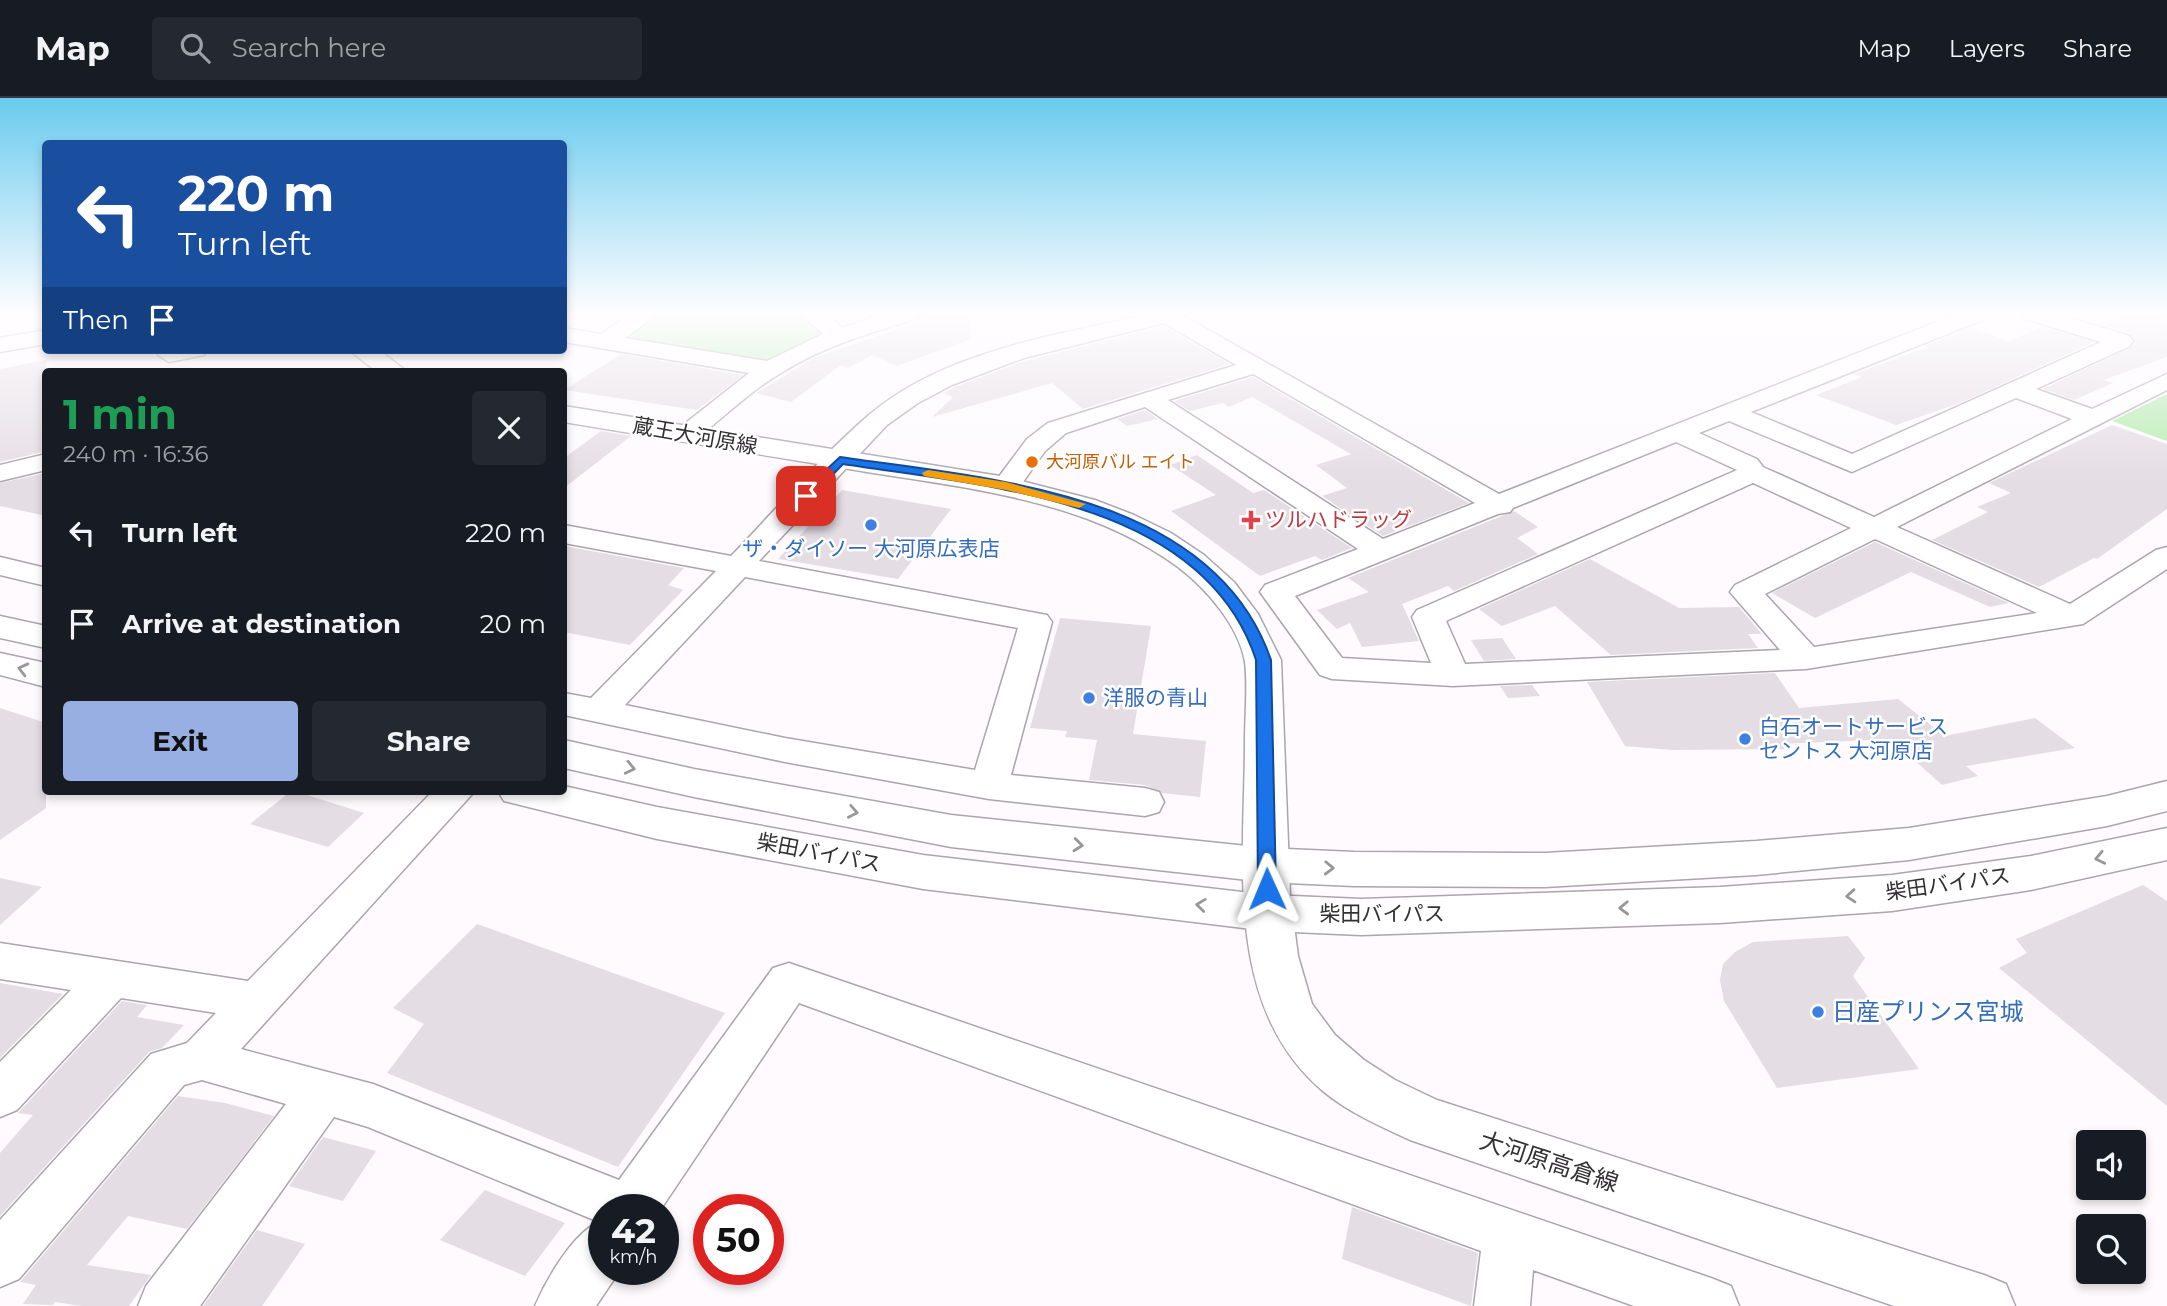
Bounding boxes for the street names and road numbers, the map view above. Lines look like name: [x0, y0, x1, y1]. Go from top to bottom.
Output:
street label: 蔵王大河原線: [631, 412, 759, 459]
street label: 柴田バイパス: [755, 828, 883, 877]
street label: 柴田バイパス: [1884, 862, 2012, 905]
street label: 柴田バイパス: [1319, 901, 1445, 926]
street label: 大河原高倉線: [1476, 1125, 1622, 1198]

